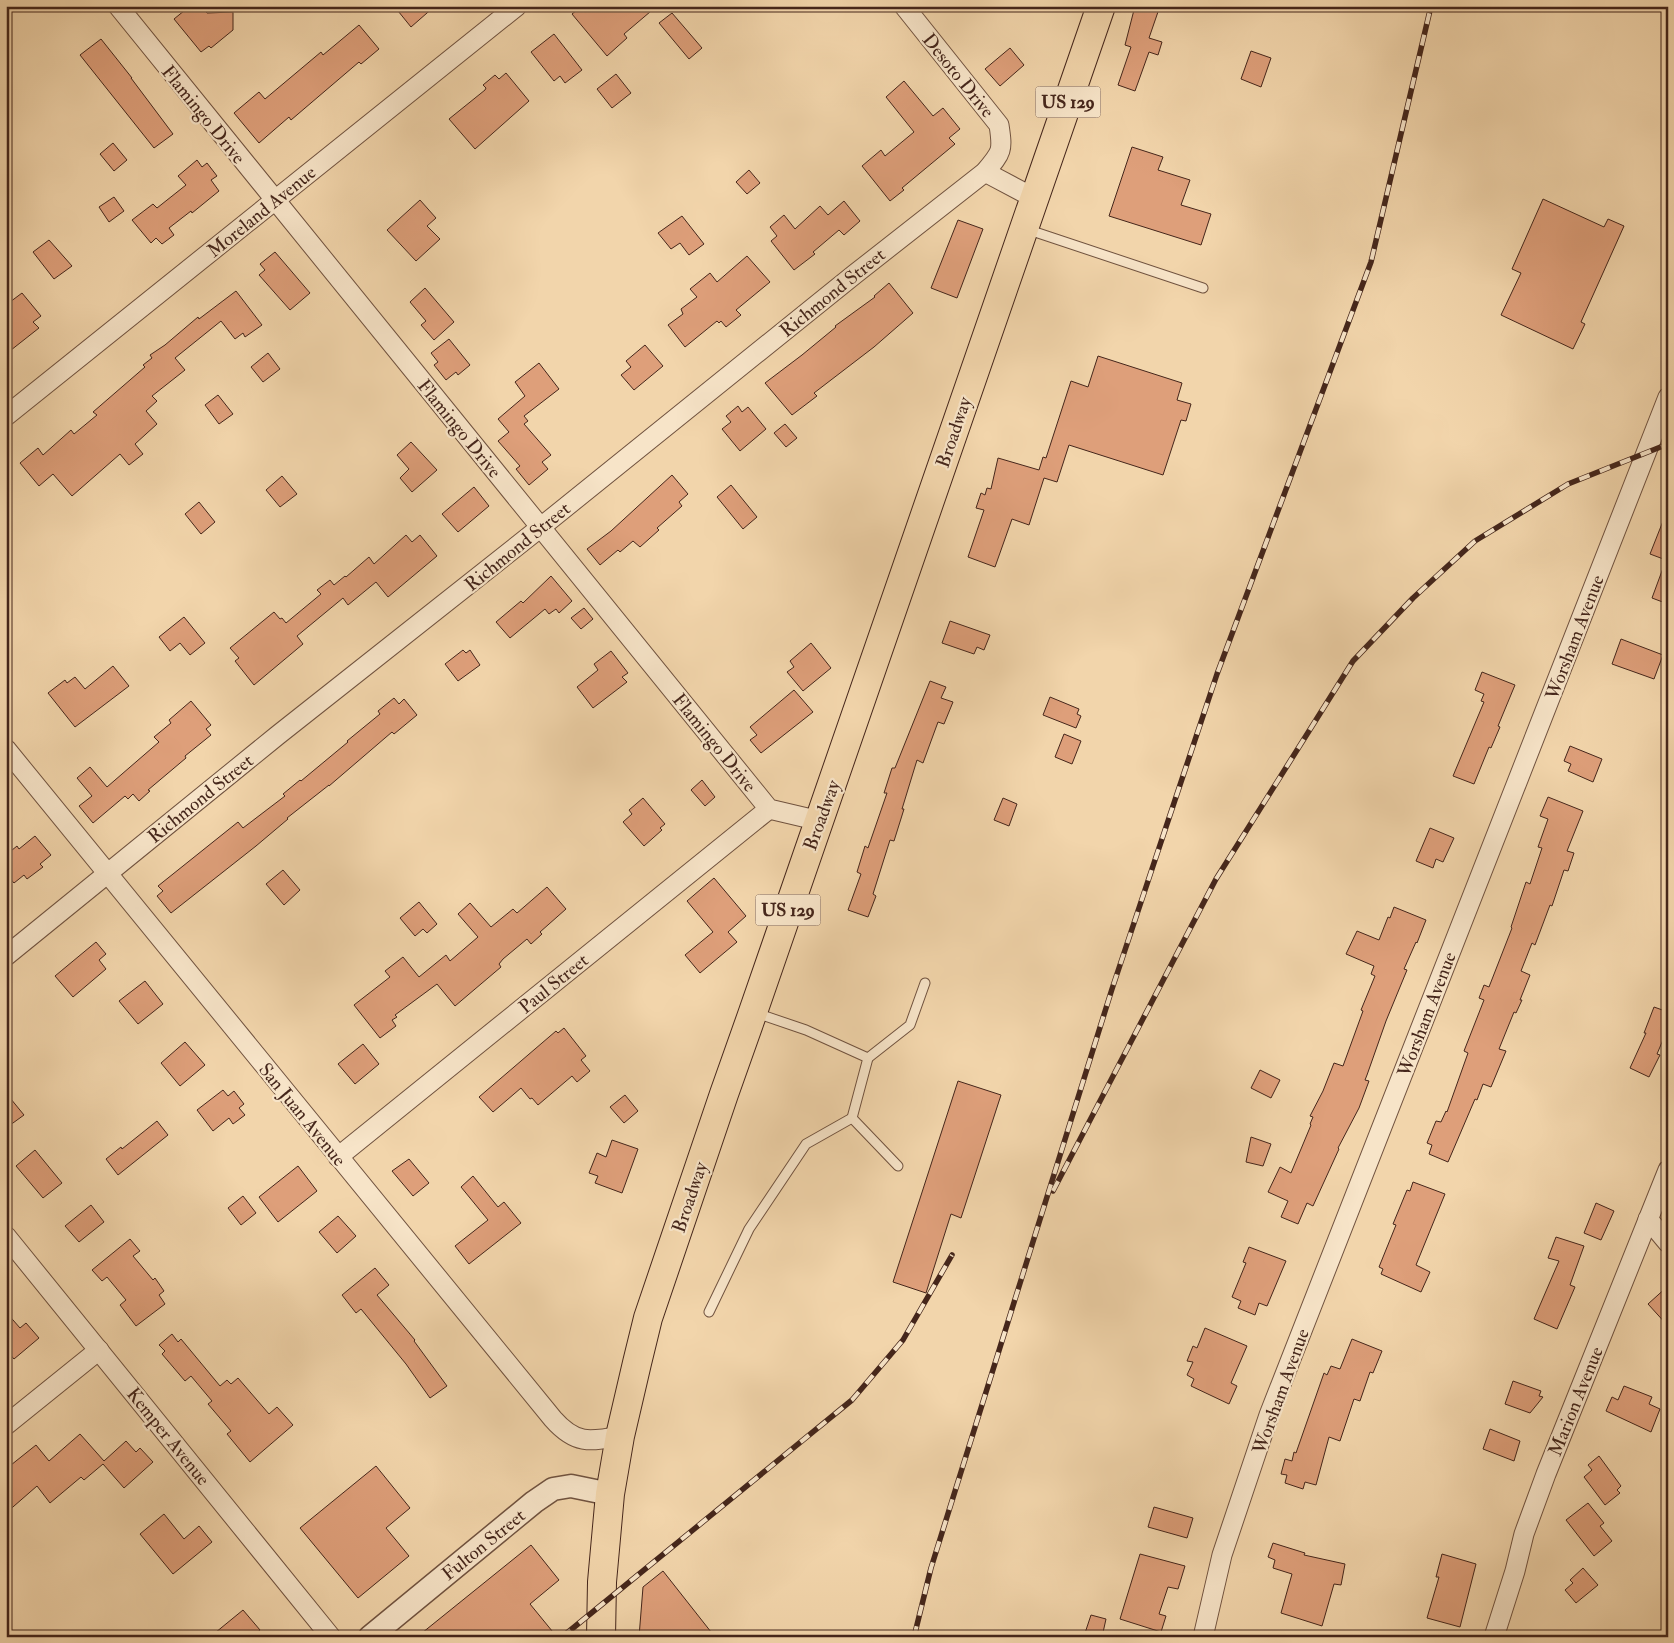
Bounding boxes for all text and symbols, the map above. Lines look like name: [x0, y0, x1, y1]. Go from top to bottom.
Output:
street label: Desoto Drive: [917, 29, 1000, 123]
street label: Flamingo Drive: [156, 60, 250, 169]
road number: US 129: [1036, 86, 1100, 118]
street label: Moreland Avenue: [202, 161, 321, 263]
street label: Richmond Street: [775, 243, 890, 343]
street label: Flamingo Drive: [412, 374, 506, 483]
street label: Broadway: [931, 393, 977, 471]
street label: Richmond Street: [460, 497, 575, 597]
street label: Worsham Avenue: [1540, 571, 1610, 704]
street label: Flamingo Drive: [667, 688, 761, 797]
street label: Richmond Street: [143, 749, 258, 849]
street label: Broadway: [798, 776, 846, 854]
road number: US 129: [756, 894, 820, 926]
street label: Paul Street: [514, 948, 593, 1019]
street label: Worsham Avenue: [1392, 948, 1462, 1081]
street label: San Juan Avenue: [253, 1058, 351, 1171]
street label: Broadway: [667, 1158, 713, 1236]
street label: Worsham Avenue: [1247, 1325, 1315, 1458]
street label: Marion Avenue: [1543, 1343, 1609, 1460]
street label: Kemper Avenue: [121, 1383, 215, 1491]
street label: Fulton Street: [437, 1504, 530, 1586]

